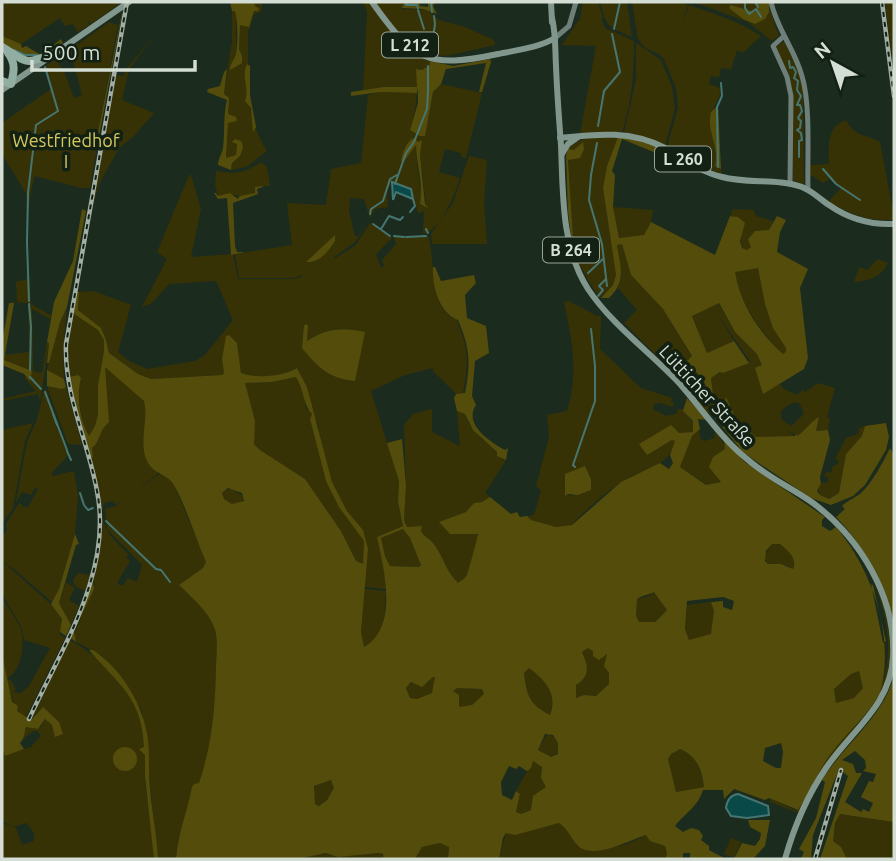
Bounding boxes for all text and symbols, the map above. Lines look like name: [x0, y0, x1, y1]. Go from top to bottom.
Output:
scale bar: [32, 28, 194, 72]
north arrow: [798, 28, 868, 98]
road number: L 212: [382, 32, 438, 58]
text: N: [810, 37, 835, 63]
text: 500 m: [42, 40, 100, 64]
park label: Westfriedhof I: [12, 130, 120, 171]
road number: L 260: [655, 146, 711, 172]
road number: B 264: [543, 238, 599, 262]
street label: Lütticher Straße: [656, 341, 760, 450]

